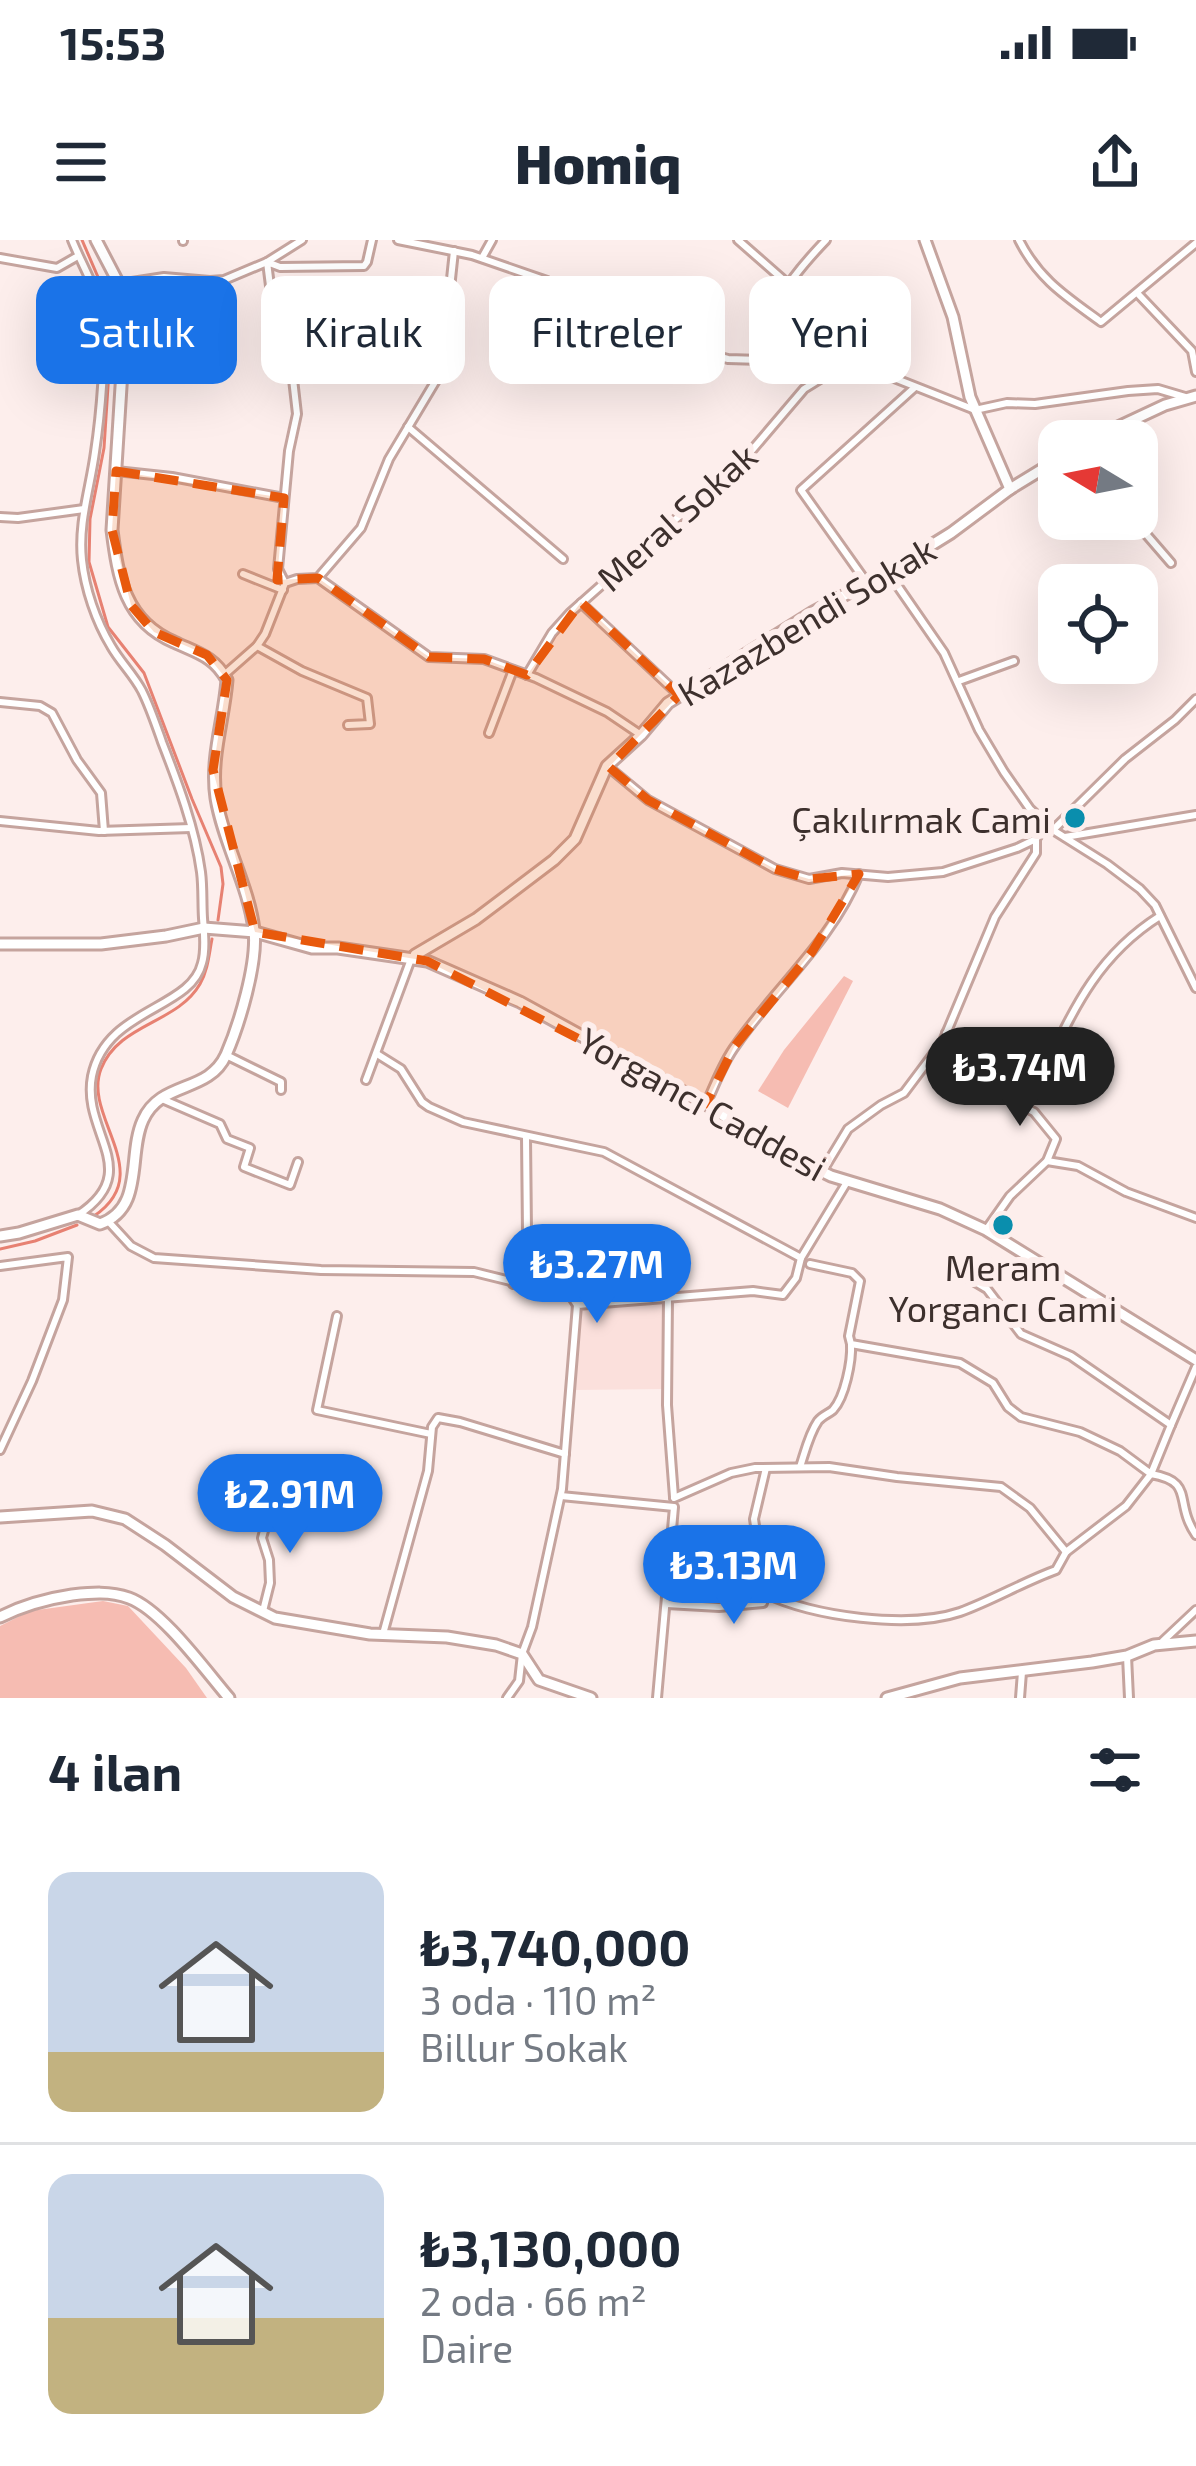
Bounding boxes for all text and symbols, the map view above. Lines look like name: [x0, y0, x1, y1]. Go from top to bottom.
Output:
text: 15:53: [60, 15, 166, 69]
icon: menu: [48, 129, 114, 195]
icon: share: [1082, 129, 1148, 195]
text: Homiq: [515, 130, 681, 195]
chip: Satılık: [36, 276, 237, 384]
chip: Kiralık: [261, 276, 465, 384]
chip: Filtreler: [489, 276, 725, 384]
chip: Yeni: [749, 276, 911, 384]
north arrow: [1038, 420, 1158, 540]
map controls: [1038, 420, 1158, 684]
street label: Meral Sokak: [587, 433, 765, 599]
street label: Kazazbendi Sokak: [669, 526, 943, 714]
button: locate: [1038, 564, 1158, 684]
place label: Çakılırmak Cami: [791, 797, 1051, 842]
marker: Çakılırmak Cami: [1062, 805, 1088, 831]
street label: Yorgancı Caddesi: [572, 1017, 834, 1189]
pin: ₺3.74M: [922, 1027, 1118, 1129]
text: ₺3.74M: [953, 1042, 1087, 1089]
marker: Meram Yorgancı Cami: [990, 1212, 1016, 1238]
pin: ₺3.27M: [499, 1224, 695, 1326]
text: ₺3.27M: [530, 1239, 664, 1286]
place label: Meram Yorgancı Cami: [889, 1245, 1117, 1329]
pin: ₺2.91M: [192, 1454, 388, 1556]
text: ₺2.91M: [225, 1469, 355, 1516]
pin: ₺3.13M: [636, 1525, 832, 1627]
text: ₺3.13M: [670, 1540, 798, 1587]
icon: filters: [1082, 1737, 1148, 1803]
text: 4 ilan: [48, 1740, 182, 1801]
text: ₺3,740,000: [420, 1915, 690, 1976]
icon: home: [144, 1920, 288, 2064]
text: 3 oda · 110 m²: [420, 1976, 656, 2023]
text: Billur Sokak: [420, 2023, 628, 2070]
text: ₺3,130,000: [420, 2216, 681, 2277]
icon: home: [144, 2222, 288, 2366]
text: 2 oda · 66 m²: [420, 2277, 647, 2324]
text: Daire: [420, 2324, 513, 2371]

